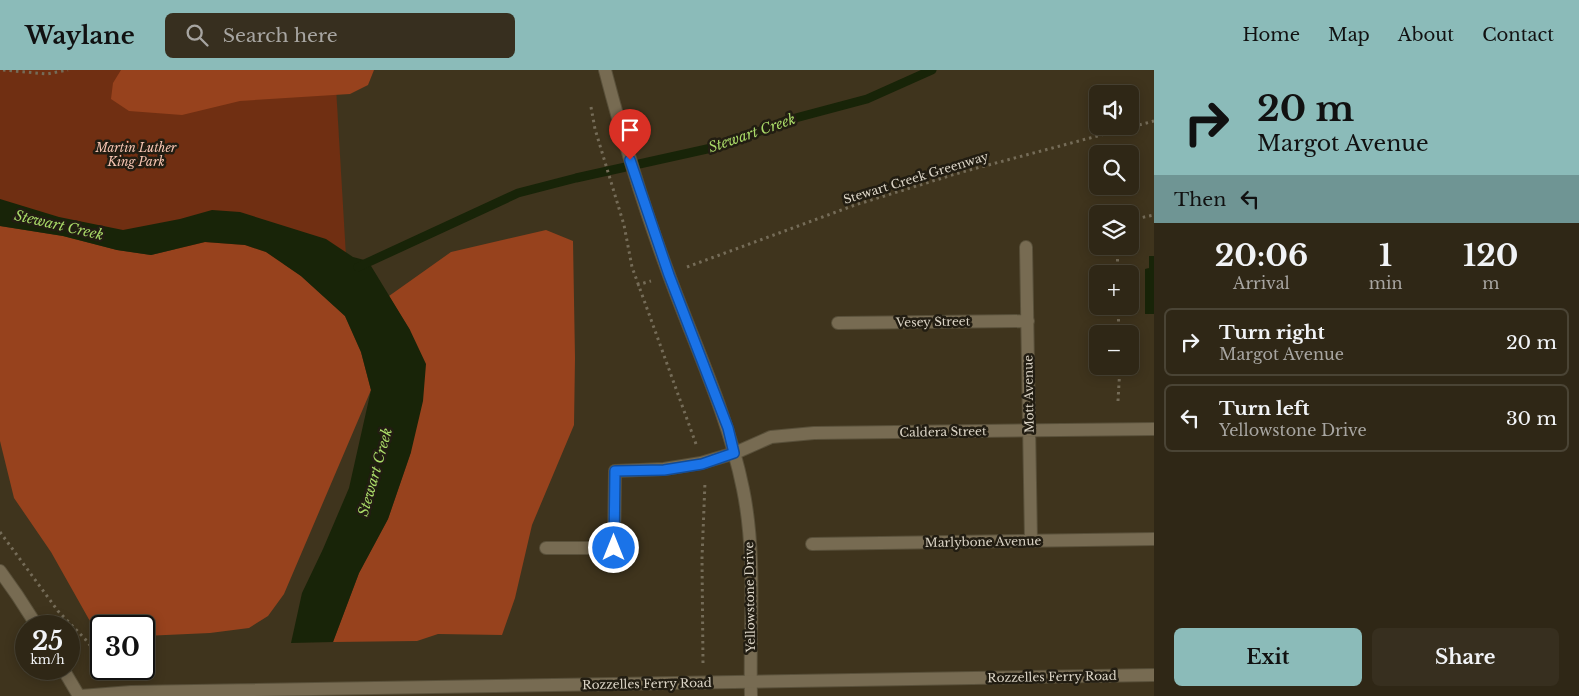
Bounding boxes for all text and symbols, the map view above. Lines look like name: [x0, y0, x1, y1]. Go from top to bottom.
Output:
search box: [165, 13, 515, 58]
text: Waylane: [25, 21, 135, 50]
icon: search: [183, 21, 211, 49]
text: Search here: [223, 24, 338, 47]
text: Home: [1242, 24, 1300, 46]
text: Map: [1328, 24, 1370, 46]
text: About: [1398, 24, 1454, 46]
text: Contact: [1482, 24, 1554, 46]
map controls: [1089, 85, 1139, 375]
button: sound: [1089, 85, 1139, 135]
text: 20 m: [1257, 87, 1354, 130]
icon: right: [1174, 90, 1239, 155]
pin: [609, 109, 651, 160]
water label: Stewart Creek: [706, 110, 798, 156]
icon: arrive: [616, 116, 644, 144]
text: Margot Avenue: [1257, 130, 1429, 157]
park label: Martin Luther King Park: [95, 140, 177, 169]
button: search: [1089, 145, 1139, 195]
street label: Stewart Creek Greenway: [841, 148, 991, 207]
icon: left: [1236, 185, 1264, 213]
text: Then: [1174, 188, 1226, 211]
button: layers: [1089, 205, 1139, 255]
water label: Stewart Creek: [13, 206, 105, 244]
text: 20:06: [1215, 237, 1308, 274]
text: 1: [1379, 237, 1392, 274]
text: 120: [1463, 237, 1518, 274]
button: +: [1089, 265, 1139, 315]
text: Arrival: [1233, 273, 1290, 293]
text: min: [1369, 273, 1402, 293]
text: m: [1482, 273, 1499, 293]
street label: Vesey Street: [895, 313, 971, 330]
text: Turn right: [1219, 321, 1325, 344]
button: −: [1089, 325, 1139, 375]
icon: right: [1176, 328, 1204, 356]
text: 20 m: [1506, 331, 1557, 354]
text: Margot Avenue: [1219, 344, 1344, 364]
street label: Mott Avenue: [1020, 355, 1037, 433]
text: Turn left: [1219, 397, 1310, 420]
icon: left: [1176, 404, 1204, 432]
text: 30 m: [1506, 407, 1557, 430]
text: Yellowstone Drive: [1219, 420, 1367, 440]
street label: Caldera Street: [899, 423, 987, 440]
water label: Stewart Creek: [354, 426, 396, 518]
position arrow: [587, 521, 639, 573]
street label: Marlybone Avenue: [925, 533, 1041, 550]
street label: Yellowstone Drive: [741, 541, 758, 653]
speed limit sign: 30: [90, 615, 155, 680]
text: 25: [32, 626, 63, 657]
button: Exit: [1174, 628, 1362, 686]
button: Share: [1372, 628, 1559, 686]
text: km/h: [30, 652, 65, 667]
street label: Rozzelles Ferry Road: [987, 668, 1117, 685]
street label: Rozzelles Ferry Road: [582, 675, 712, 692]

